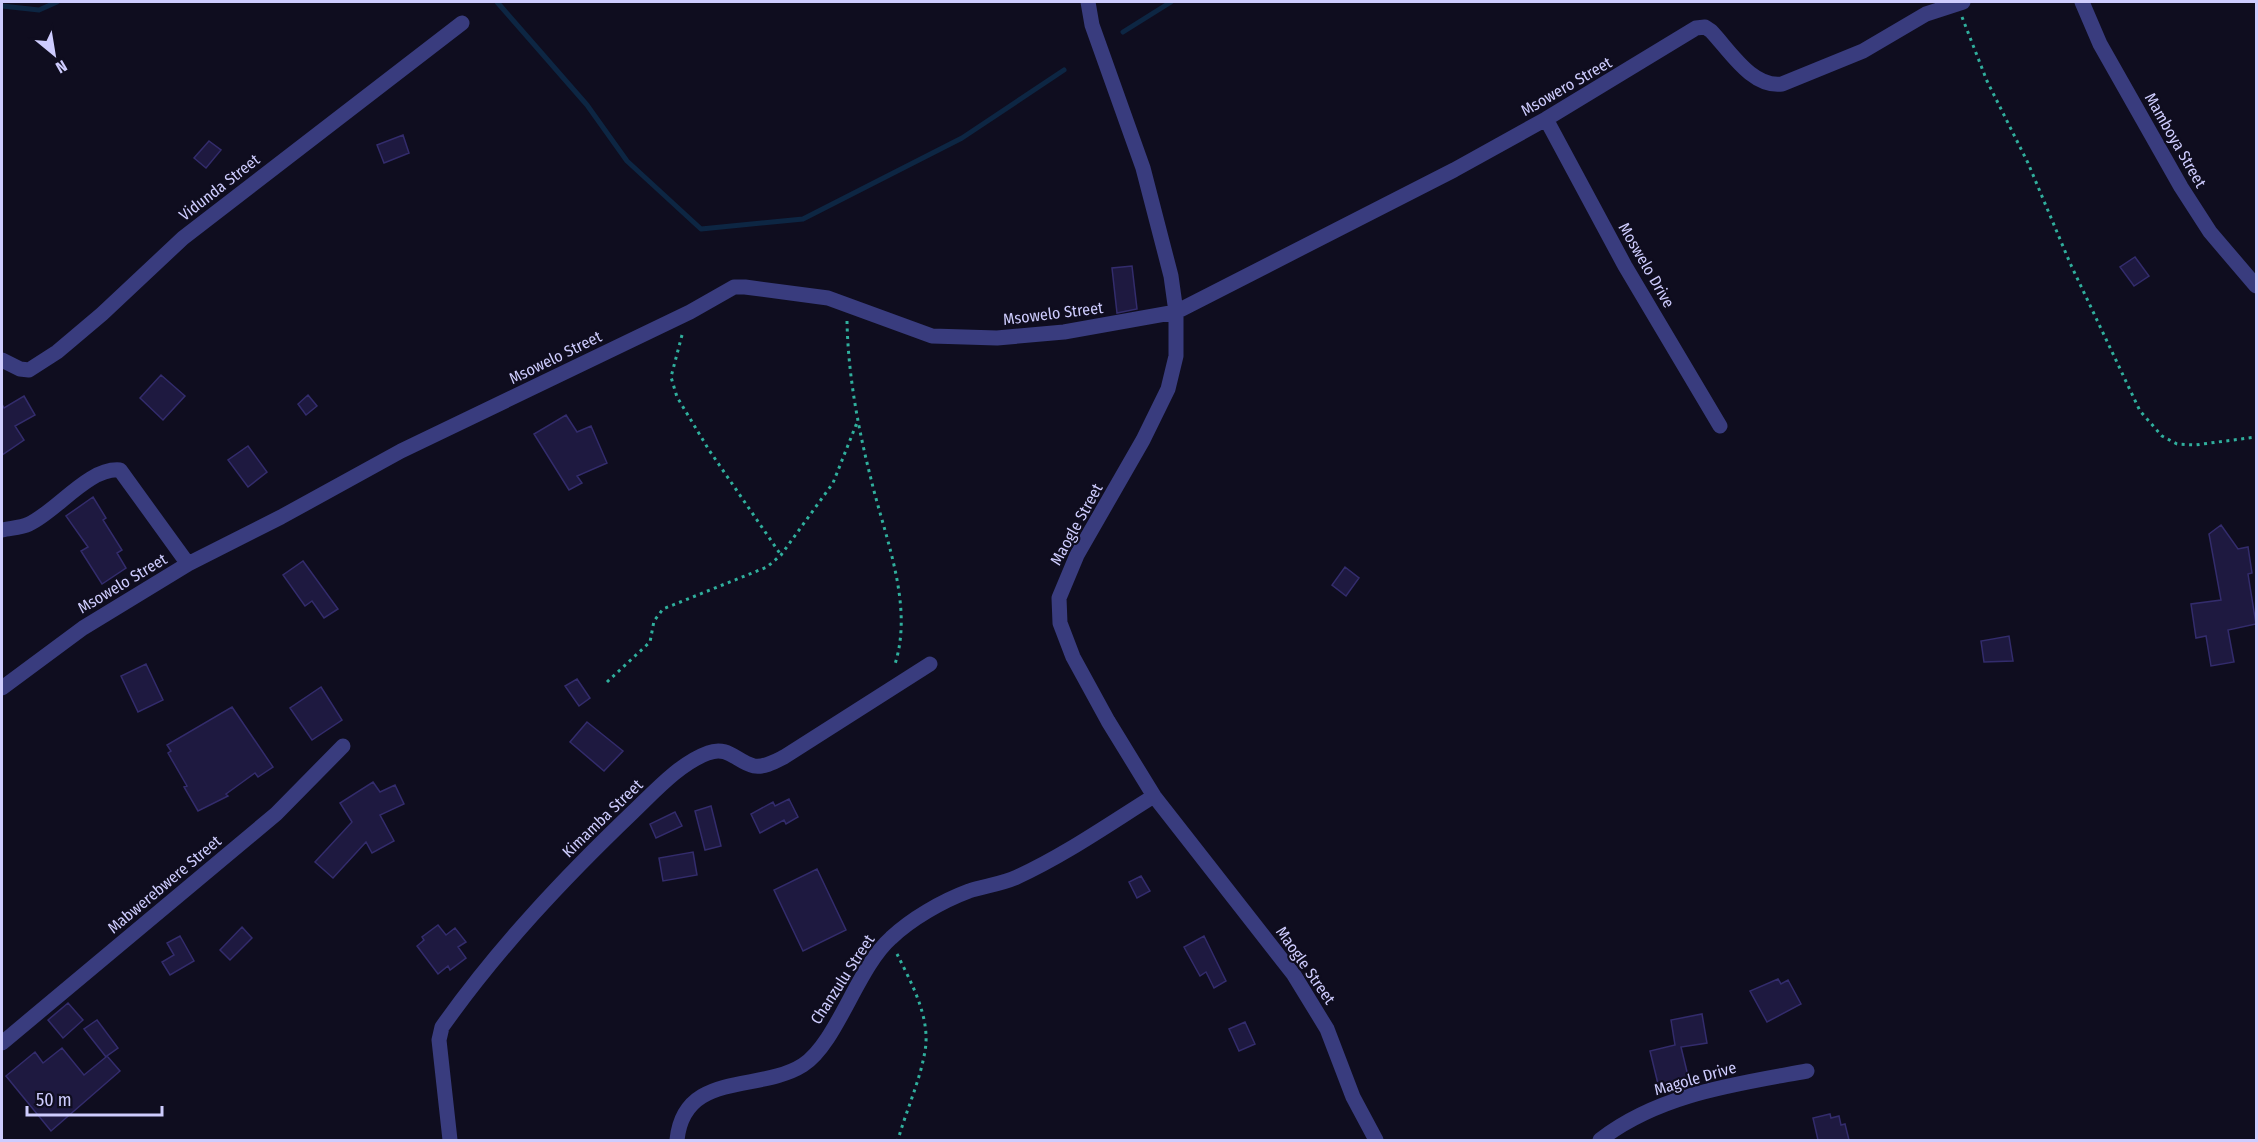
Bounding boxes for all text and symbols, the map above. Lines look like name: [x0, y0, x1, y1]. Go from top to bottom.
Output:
north arrow: [24, 24, 84, 84]
street label: Msowero Street: [1517, 52, 1616, 120]
text: N: [52, 56, 70, 77]
street label: Mamboya Street: [2141, 89, 2211, 192]
street label: Vidunda Street: [175, 150, 264, 225]
street label: Moswelo Drive: [1615, 219, 1679, 311]
street label: Msowelo Street: [1002, 298, 1105, 329]
street label: Msowelo Street: [506, 327, 605, 388]
street label: Maogle Street: [1046, 479, 1107, 568]
street label: Msowelo Street: [74, 549, 171, 618]
street label: Kimamba Street: [558, 775, 647, 861]
street label: Mabwerebwere Street: [104, 831, 225, 937]
street label: Maogle Street: [1272, 923, 1340, 1008]
street label: Chanzulu Street: [806, 930, 879, 1028]
street label: Magole Drive: [1652, 1058, 1738, 1099]
scale bar: [27, 1079, 162, 1117]
text: 50 m: [36, 1089, 72, 1111]

